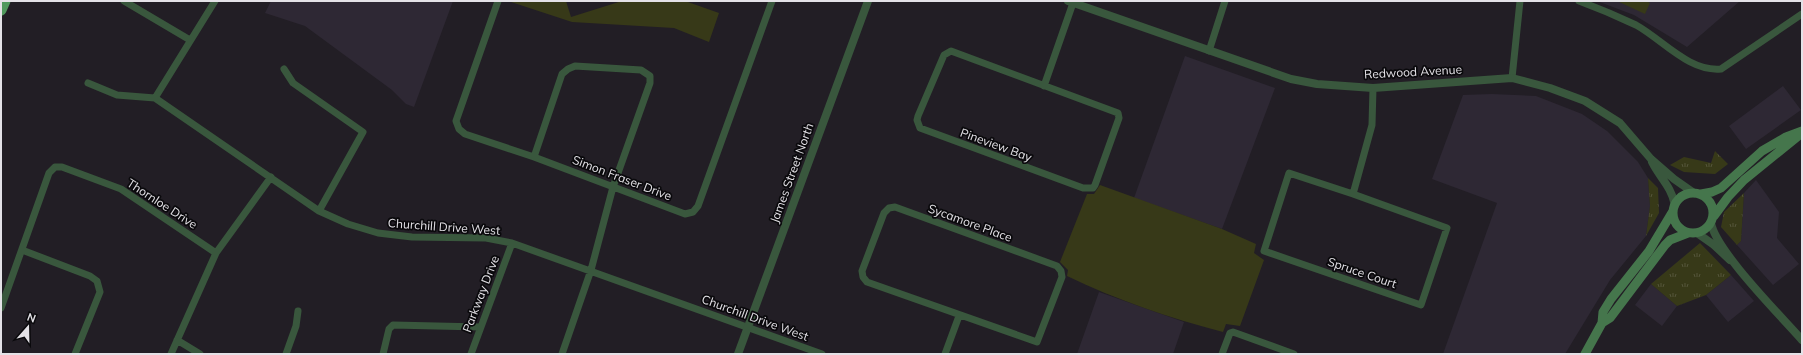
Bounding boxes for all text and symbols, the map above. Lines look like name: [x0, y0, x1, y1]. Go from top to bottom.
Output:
street label: Redwood Avenue: [1364, 61, 1462, 82]
street label: James Street North: [766, 121, 817, 225]
street label: Pineview Bay: [958, 125, 1035, 165]
street label: Simon Fraser Drive: [570, 152, 674, 203]
street label: Thornloe Drive: [124, 175, 200, 232]
street label: Sycamore Place: [926, 200, 1014, 245]
street label: Churchill Drive West: [387, 215, 501, 238]
street label: Parkway Drive: [459, 253, 502, 334]
street label: Spruce Court: [1326, 254, 1399, 291]
street label: Churchill Drive West: [700, 291, 811, 344]
north arrow: [8, 307, 48, 347]
text: N: [25, 310, 38, 326]

